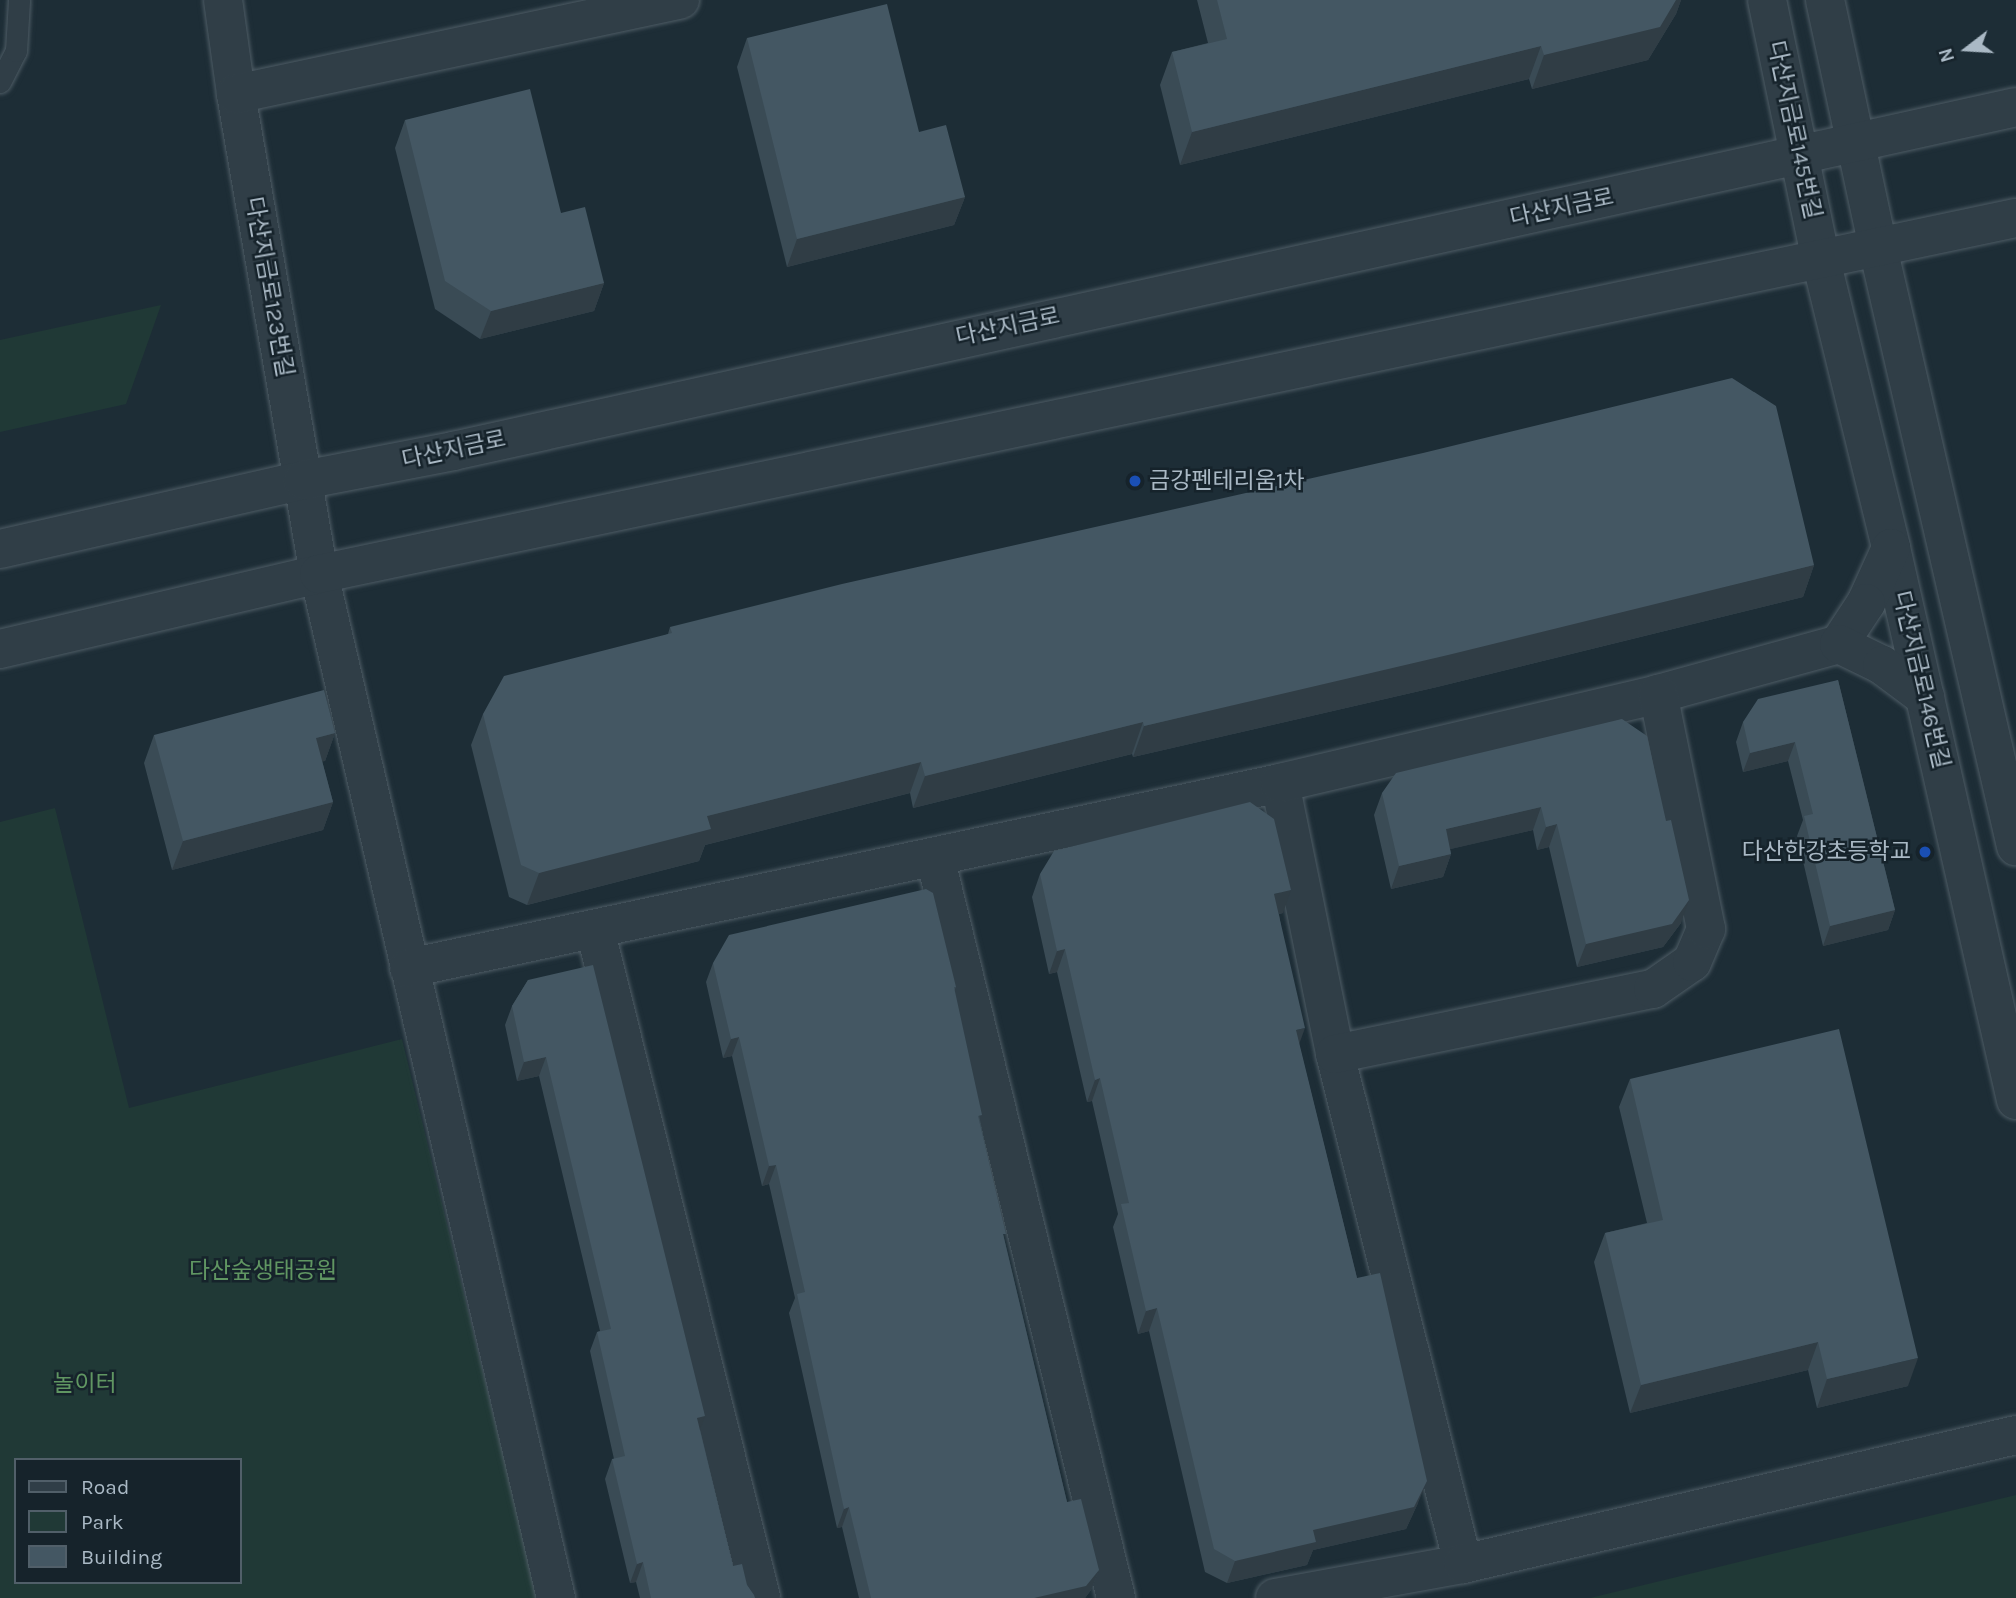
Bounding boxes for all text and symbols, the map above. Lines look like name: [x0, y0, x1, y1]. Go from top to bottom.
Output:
north arrow: [1932, 14, 2002, 84]
street label: 다산지금로145번길: [1762, 38, 1826, 222]
text: N: [1934, 45, 1959, 65]
street label: 다산지금로: [1507, 184, 1617, 232]
street label: 다산지금로123번길: [240, 195, 298, 379]
street label: 다산지금로: [953, 303, 1063, 351]
street label: 다산지금로: [399, 426, 509, 474]
place label: 금강펜테리움1차: [1149, 467, 1305, 495]
marker: 금강펜테리움1차: [1127, 473, 1143, 489]
street label: 다산지금로146번길: [1887, 588, 1955, 772]
place label: 다산한강초등학교: [1742, 838, 1911, 866]
marker: 다산한강초등학교: [1917, 844, 1933, 860]
park label: 다산숲생태공원: [189, 1257, 337, 1285]
park label: 놀이터: [53, 1370, 117, 1398]
legend: [14, 1458, 242, 1584]
text: Road: [81, 1475, 129, 1499]
text: Park: [81, 1510, 124, 1534]
text: Building: [81, 1545, 162, 1569]

